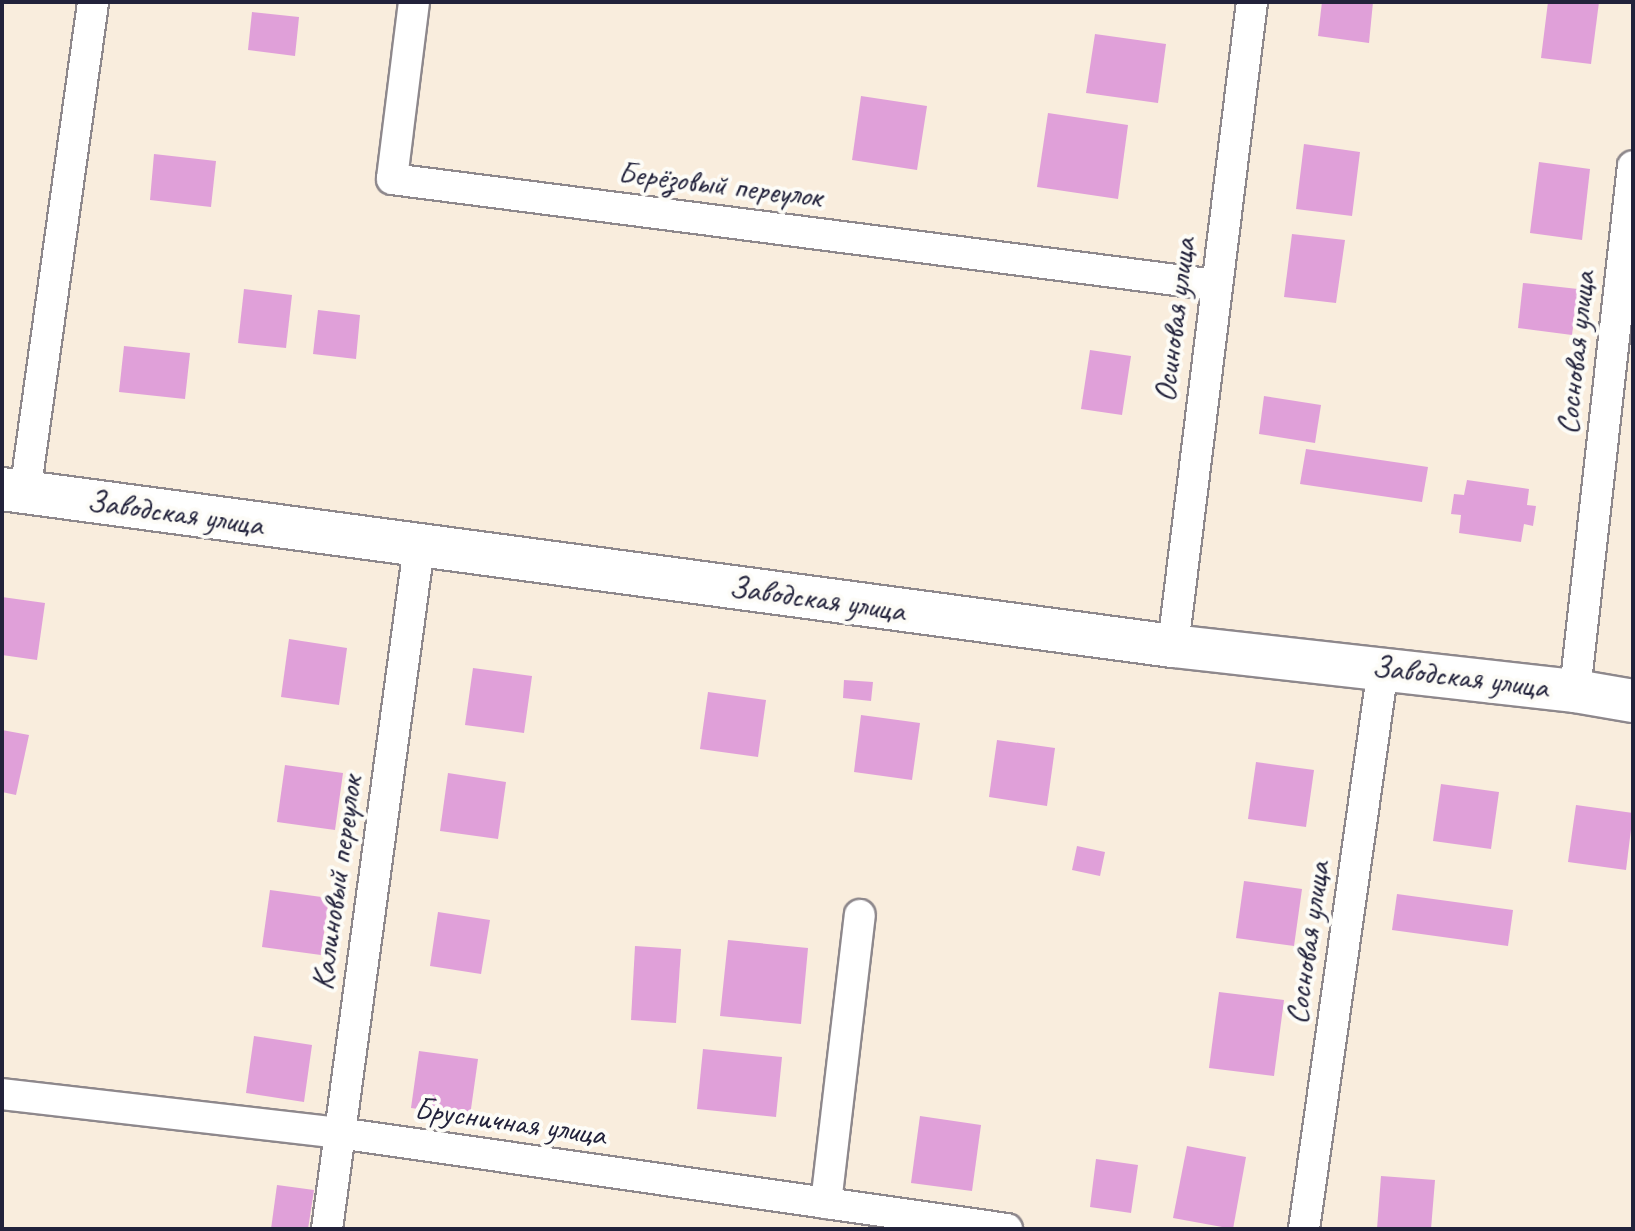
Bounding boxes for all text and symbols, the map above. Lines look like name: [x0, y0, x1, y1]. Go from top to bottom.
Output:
street label: Берёзовый переулок: [616, 153, 824, 217]
street label: Осиновая улица: [1146, 235, 1204, 405]
street label: Сосновая улица: [1548, 269, 1604, 437]
street label: Заводская улица: [83, 481, 267, 545]
street label: Заводская улица: [725, 567, 909, 631]
street label: Заводская улица: [1368, 647, 1552, 707]
street label: Калиновый переулок: [303, 774, 371, 992]
street label: Сосновая улица: [1277, 858, 1339, 1028]
street label: Брусничная улица: [411, 1089, 609, 1155]

